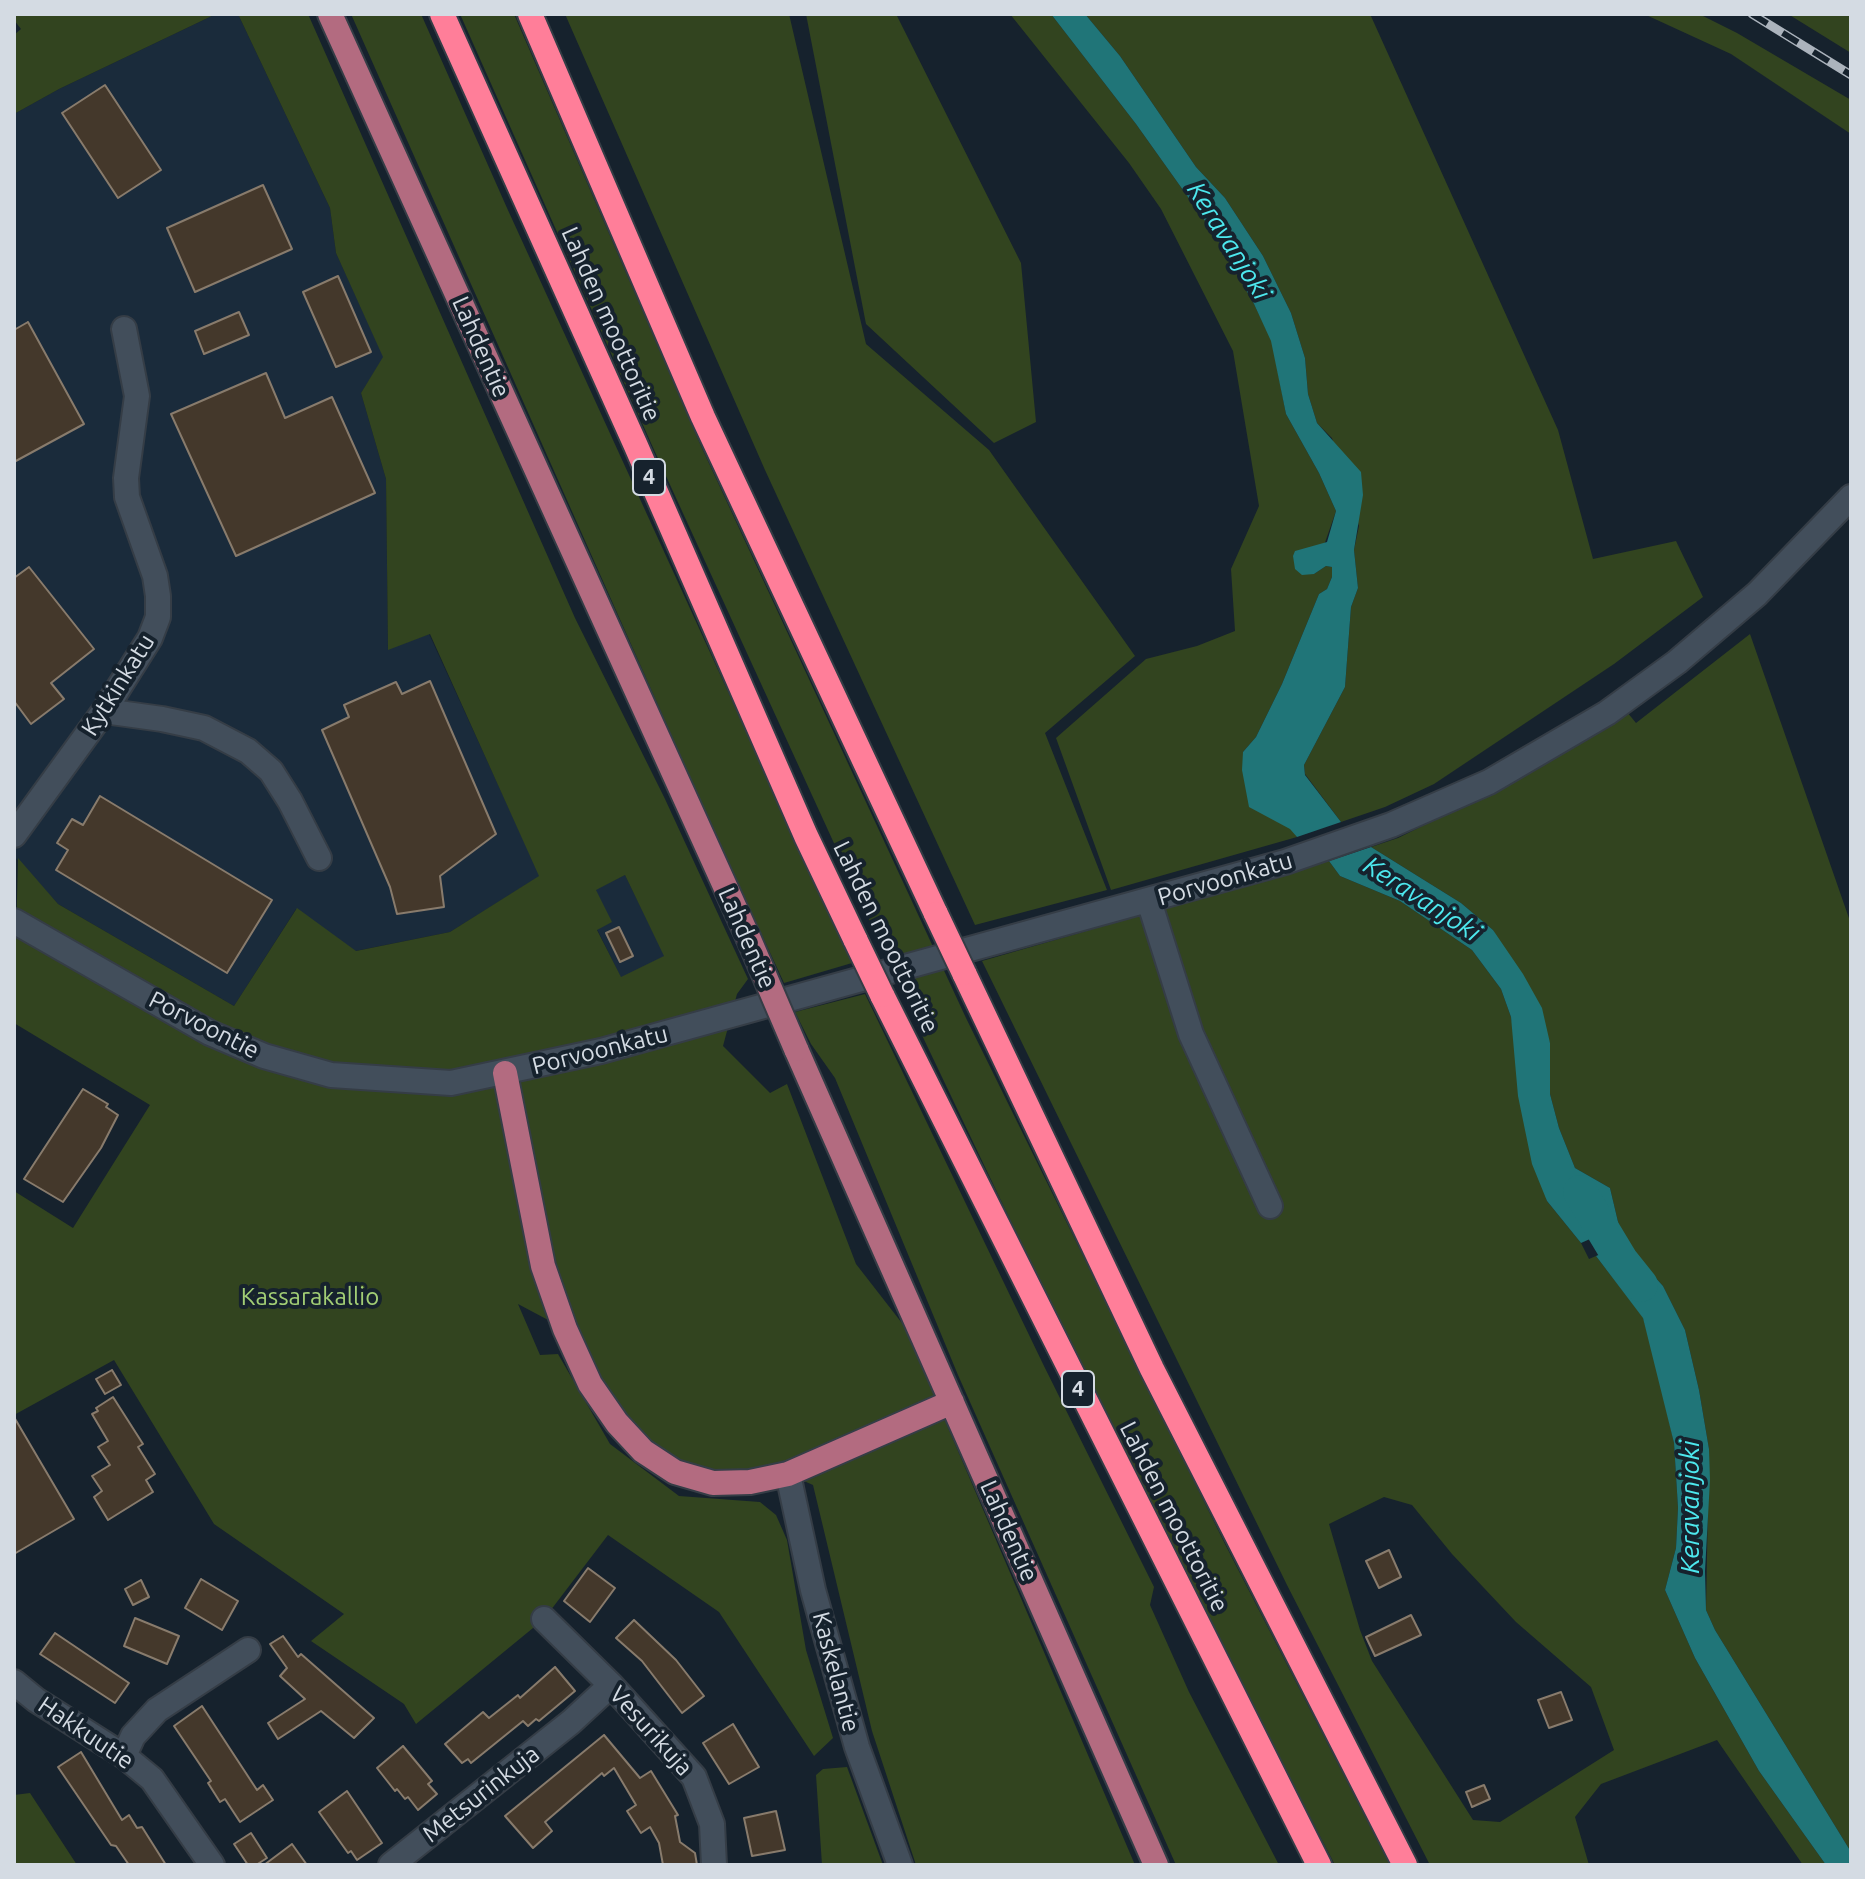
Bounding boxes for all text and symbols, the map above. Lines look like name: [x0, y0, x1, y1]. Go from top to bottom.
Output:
water label: Keravanjoki: [1180, 176, 1278, 306]
street label: Lahden moottoritie: [555, 222, 667, 426]
street label: Lahdentie: [446, 292, 516, 402]
road number: 4: [633, 459, 665, 495]
street label: Kytkinkatu: [75, 629, 161, 741]
street label: Lahden moottoritie: [827, 836, 945, 1038]
street label: Porvoonkatu: [1154, 846, 1296, 912]
water label: Keravanjoki: [1358, 850, 1486, 948]
street label: Lahdentie: [712, 883, 782, 993]
street label: Porvoontie: [144, 985, 264, 1065]
street label: Porvoonkatu: [529, 1019, 671, 1081]
park label: Kassarakallio: [241, 1283, 379, 1311]
road number: 4: [1062, 1371, 1094, 1407]
street label: Lahden moottoritie: [1114, 1417, 1234, 1617]
water label: Keravanjoki: [1674, 1440, 1706, 1574]
street label: Lahdentie: [974, 1476, 1044, 1586]
street label: Kaskelantie: [806, 1609, 866, 1735]
street label: Vesurikuja: [603, 1680, 699, 1782]
street label: Hakkuutie: [33, 1691, 139, 1775]
street label: Metsurinkuja: [417, 1739, 545, 1849]

